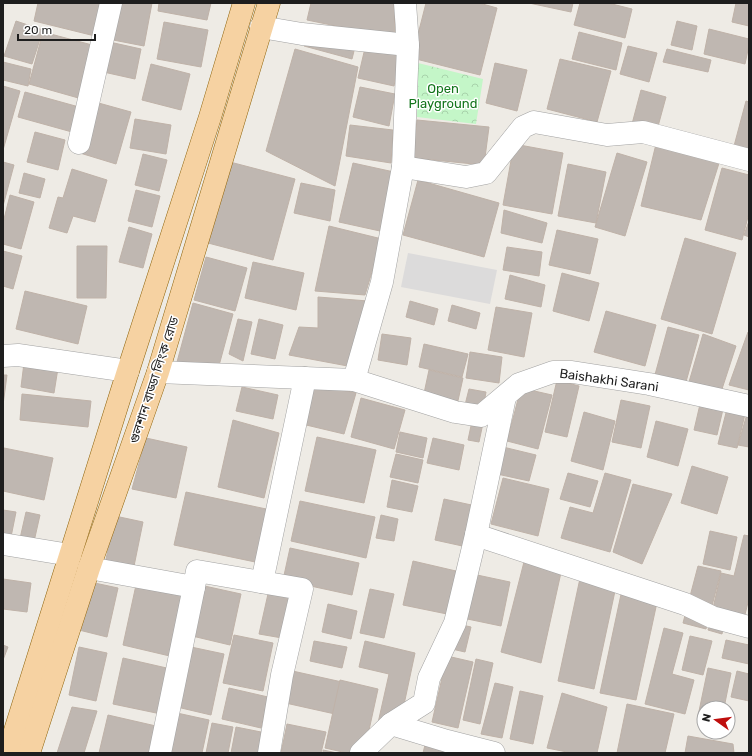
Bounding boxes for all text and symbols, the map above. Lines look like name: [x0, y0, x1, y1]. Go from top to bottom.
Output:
scale bar: [18, 16, 95, 42]
text: 20 m: [24, 23, 52, 37]
park label: Open Playground: [409, 81, 477, 112]
street label: গুলশান বাড্ডা লিংক রোড: [126, 314, 182, 445]
street label: Baishakhi Sarani: [558, 366, 660, 394]
north arrow: [696, 700, 736, 740]
text: N: [700, 712, 714, 723]

